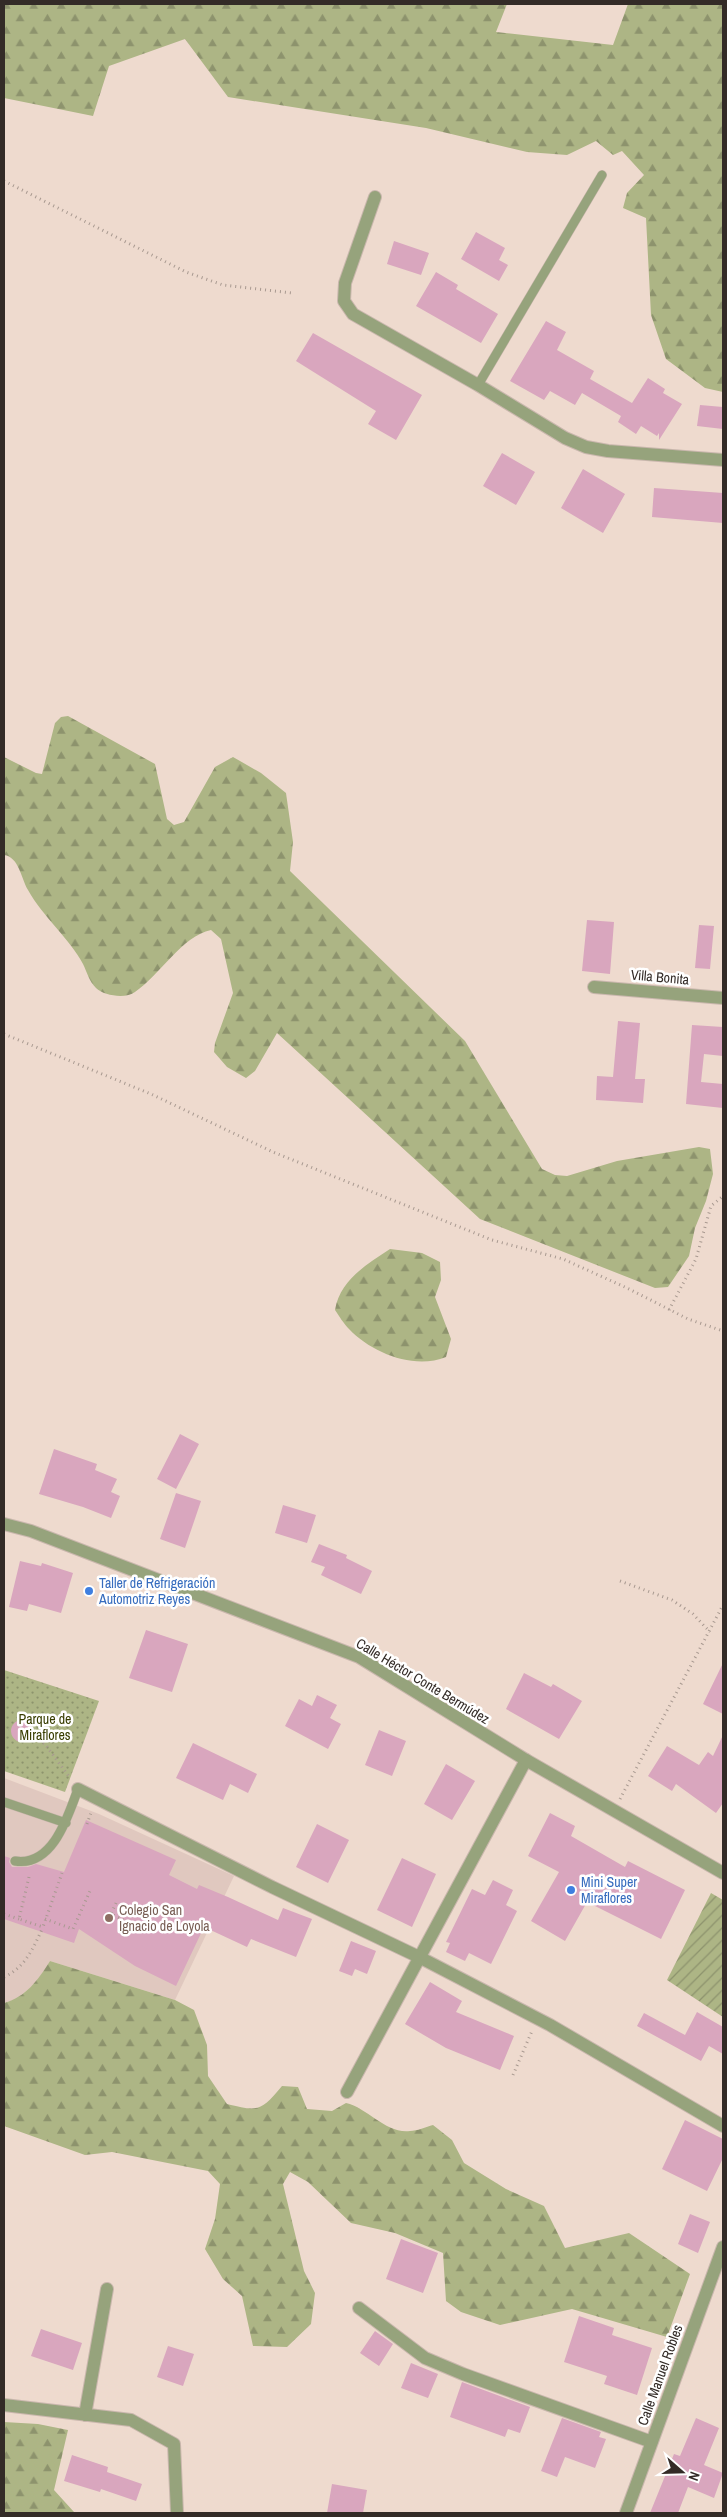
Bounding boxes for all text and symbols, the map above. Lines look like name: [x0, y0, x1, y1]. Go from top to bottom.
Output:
street label: Villa Bonita: [630, 965, 691, 989]
place label: Taller de Refrigeración Automotriz Reyes: [98, 1574, 215, 1608]
marker: Taller de Refrigeración Automotriz Reyes: [83, 1585, 95, 1597]
street label: Calle Héctor Conte Bermúdez: [353, 1634, 493, 1728]
park label: Parque de Miraflores: [19, 1710, 71, 1744]
place label: Mini Super Miraflores: [581, 1873, 637, 1907]
marker: Mini Super Miraflores: [565, 1884, 577, 1896]
place label: Colegio San Ignacio de Loyola: [119, 1901, 210, 1935]
marker: Colegio San Ignacio de Loyola: [103, 1912, 115, 1924]
street label: Calle Manuel Robles: [633, 2322, 687, 2428]
north arrow: [657, 2447, 707, 2497]
text: N: [684, 2469, 704, 2483]

